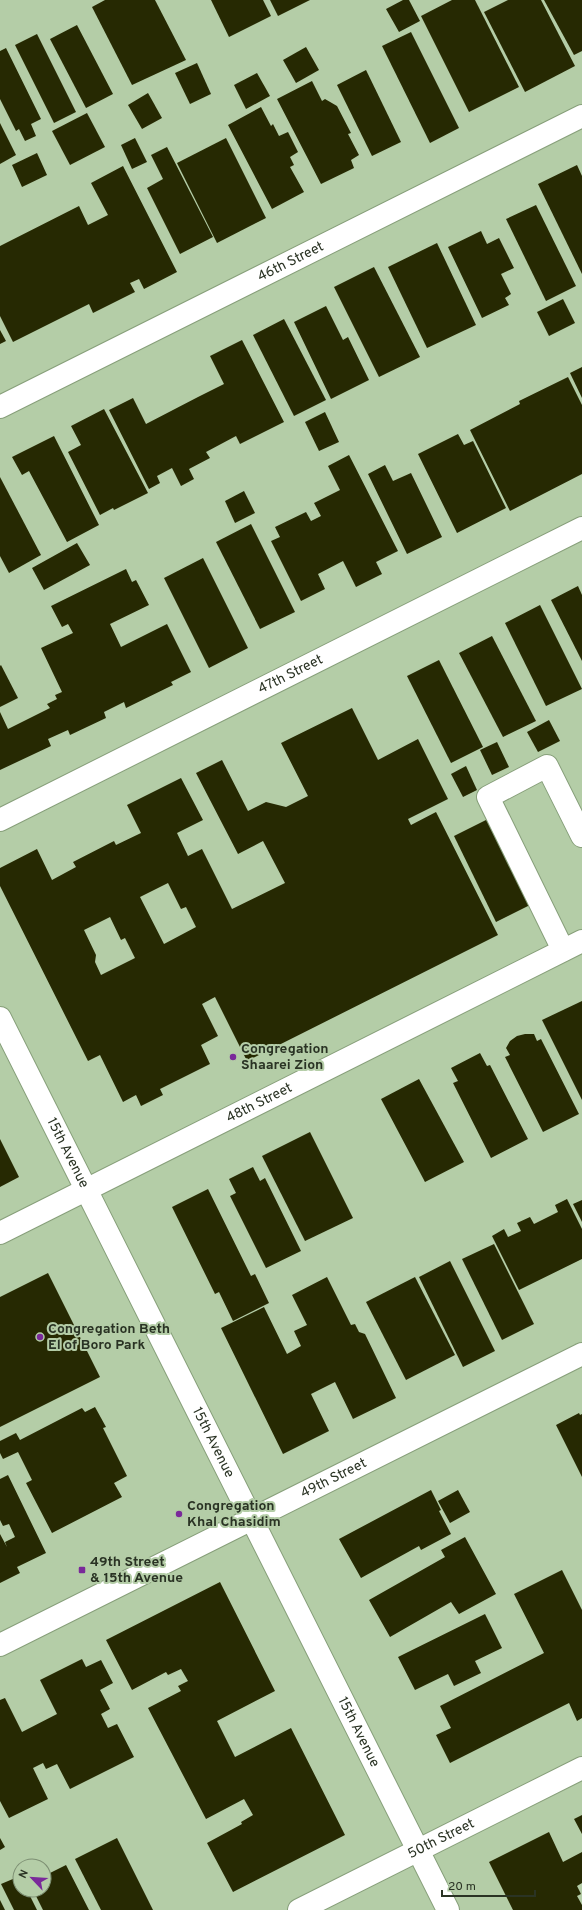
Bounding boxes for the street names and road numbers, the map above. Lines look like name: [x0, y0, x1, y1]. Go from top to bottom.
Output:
street label: 46th Street: [255, 238, 327, 285]
street label: 47th Street: [255, 651, 326, 698]
street label: 48th Street: [223, 1079, 295, 1127]
street label: 15th Avenue: [43, 1115, 93, 1191]
street label: 15th Avenue: [188, 1405, 238, 1480]
street label: 49th Street: [298, 1455, 369, 1502]
street label: 15th Avenue: [334, 1694, 383, 1770]
street label: 50th Street: [405, 1815, 477, 1863]

